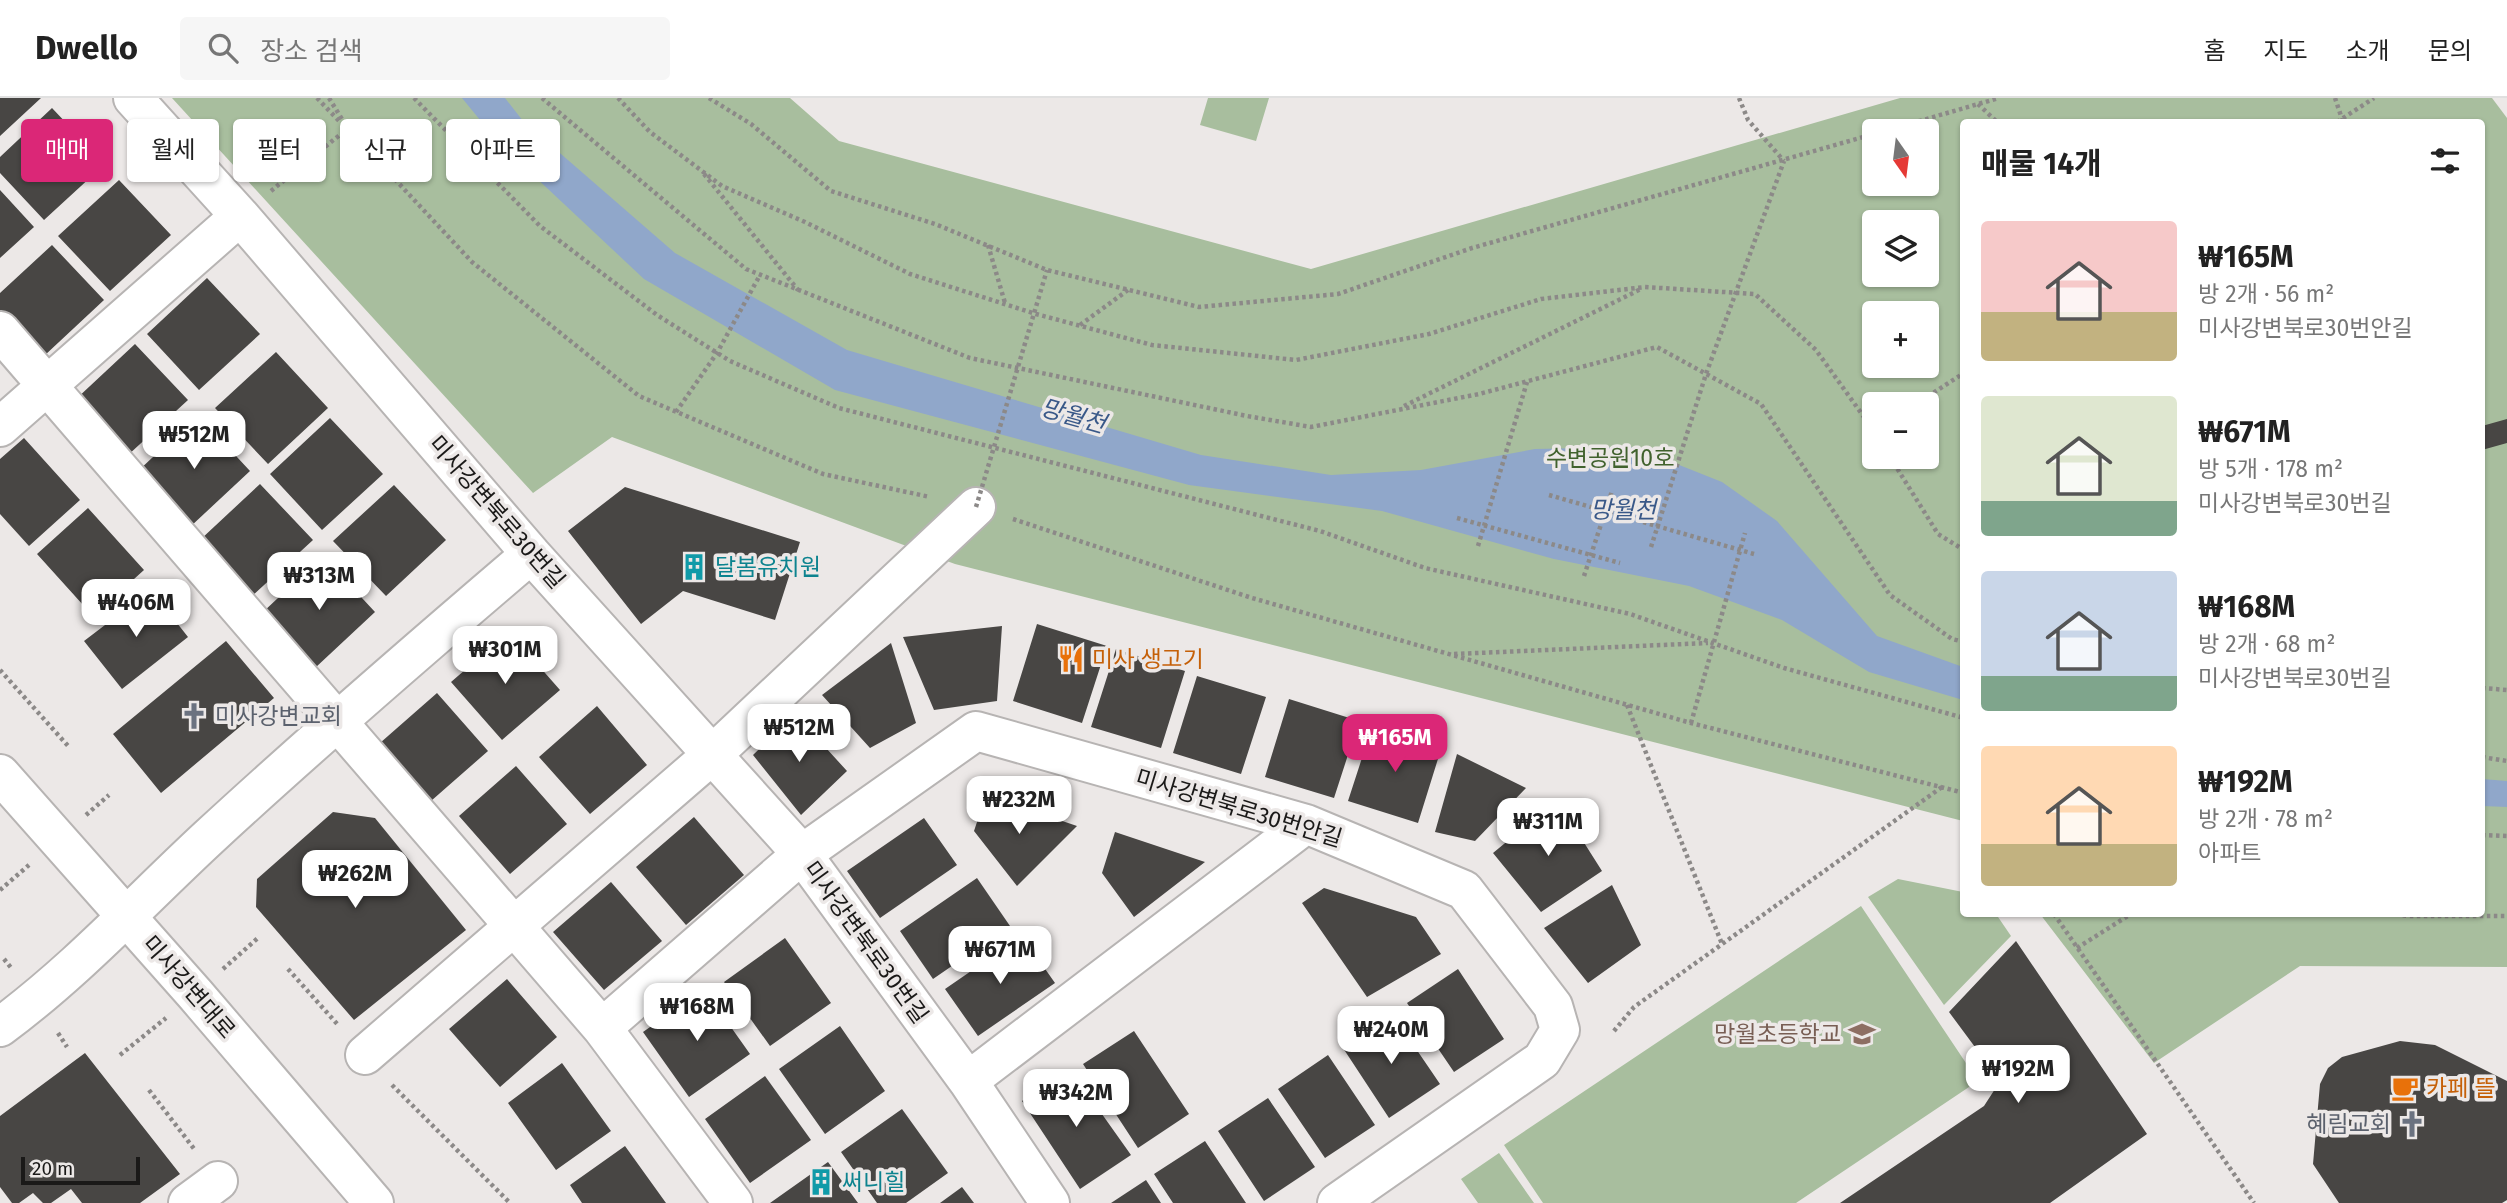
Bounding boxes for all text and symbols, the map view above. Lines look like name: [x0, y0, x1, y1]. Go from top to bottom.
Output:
search box: [180, 17, 670, 80]
text: Dwello: [35, 28, 138, 68]
icon: search: [204, 29, 242, 67]
text: 장소 검색: [260, 36, 363, 67]
text: 홈: [2203, 37, 2225, 65]
text: 지도: [2263, 37, 2308, 65]
text: 소개: [2346, 37, 2390, 65]
text: 문의: [2428, 37, 2472, 65]
chip: 매매: [21, 119, 113, 182]
chip: 월세: [127, 119, 219, 182]
chip: 필터: [233, 119, 326, 182]
chip: 신규: [340, 119, 432, 182]
chip: 아파트: [446, 119, 560, 182]
north arrow: [1862, 119, 1939, 196]
map controls: [1862, 119, 1939, 469]
icon: filters: [2426, 142, 2464, 180]
text: 매물 14개: [1981, 146, 2102, 182]
button: layers: [1862, 210, 1939, 287]
text: ₩165M: [2198, 239, 2294, 275]
icon: home: [2037, 249, 2121, 333]
text: 방 2개 · 56 m²: [2198, 280, 2334, 308]
button: +: [1862, 301, 1939, 378]
text: 미사강변북로30번안길: [2198, 314, 2413, 342]
button: −: [1862, 392, 1939, 469]
water label: 망월천: [1037, 393, 1111, 439]
pin: ₩512M: [145, 412, 243, 471]
text: ₩671M: [2198, 414, 2291, 450]
text: ₩512M: [158, 420, 230, 448]
icon: home: [2037, 424, 2121, 508]
street label: 미사강변북로30번길: [423, 430, 571, 594]
park label: 수변공원10호: [1546, 444, 1674, 472]
text: 방 5개 · 178 m²: [2198, 455, 2343, 483]
text: 미사강변북로30번길: [2198, 489, 2392, 517]
water label: 망월천: [1590, 496, 1659, 524]
pin: ₩313M: [270, 552, 368, 612]
building icon: 달봄유치원: [679, 552, 709, 582]
place label: 달봄유치원: [715, 553, 821, 581]
text: ₩313M: [283, 561, 355, 589]
pin: ₩406M: [87, 580, 185, 639]
text: ₩406M: [98, 588, 174, 616]
text: ₩168M: [2198, 589, 2295, 625]
icon: home: [2037, 599, 2121, 683]
pin: ₩301M: [456, 626, 554, 686]
text: 방 2개 · 68 m²: [2198, 630, 2335, 658]
text: ₩301M: [468, 635, 542, 663]
restaurant icon: 미사 생고기: [1056, 644, 1086, 674]
place label: 미사 생고기: [1092, 645, 1204, 673]
text: 미사강변북로30번길: [2198, 664, 2392, 692]
church icon: 미사강변교회: [179, 701, 209, 731]
place label: 미사강변교회: [215, 702, 342, 730]
pin: ₩512M: [750, 704, 848, 764]
text: ₩512M: [763, 713, 835, 741]
pin: ₩165M: [1346, 714, 1444, 774]
text: ₩165M: [1358, 723, 1432, 751]
street label: 미사강변북로30번안길: [1132, 763, 1346, 853]
text: ₩192M: [2198, 764, 2293, 800]
icon: home: [2037, 774, 2121, 858]
pin: ₩232M: [970, 776, 1068, 836]
text: ₩232M: [983, 785, 1055, 813]
pin: ₩311M: [1499, 798, 1597, 858]
text: 방 2개 · 78 m²: [2198, 805, 2333, 833]
text: ₩311M: [1513, 807, 1583, 835]
text: 아파트: [2198, 839, 2261, 867]
pin: ₩262M: [306, 850, 404, 910]
street label: 미사강변북로30번길: [798, 855, 934, 1029]
text: ₩262M: [318, 859, 392, 887]
pin: ₩671M: [951, 926, 1049, 986]
street label: 미사강변대로: [137, 930, 241, 1044]
text: ₩671M: [964, 935, 1036, 963]
pin: ₩168M: [648, 984, 746, 1043]
text: ₩168M: [660, 992, 734, 1020]
pin: ₩240M: [1342, 1006, 1440, 1066]
text: ₩240M: [1353, 1015, 1429, 1043]
school or university icon: 망월초등학교: [1847, 1019, 1877, 1049]
place label: 망월초등학교: [1714, 1020, 1841, 1048]
pin: ₩192M: [1969, 1046, 2067, 1105]
text: ₩192M: [1982, 1054, 2054, 1082]
pin: ₩342M: [1027, 1070, 1125, 1129]
cafe icon: 카페 뜰: [2390, 1073, 2420, 1103]
place label: 카페 뜰: [2426, 1074, 2496, 1102]
text: ₩342M: [1039, 1078, 1113, 1106]
church icon: 혜림교회: [2397, 1109, 2427, 1139]
place label: 혜림교회: [2306, 1110, 2391, 1138]
scale bar: [21, 1154, 140, 1186]
text: 20 m: [32, 1157, 73, 1180]
building icon: 써니힐: [806, 1167, 836, 1197]
place label: 써니힐: [842, 1168, 905, 1196]

